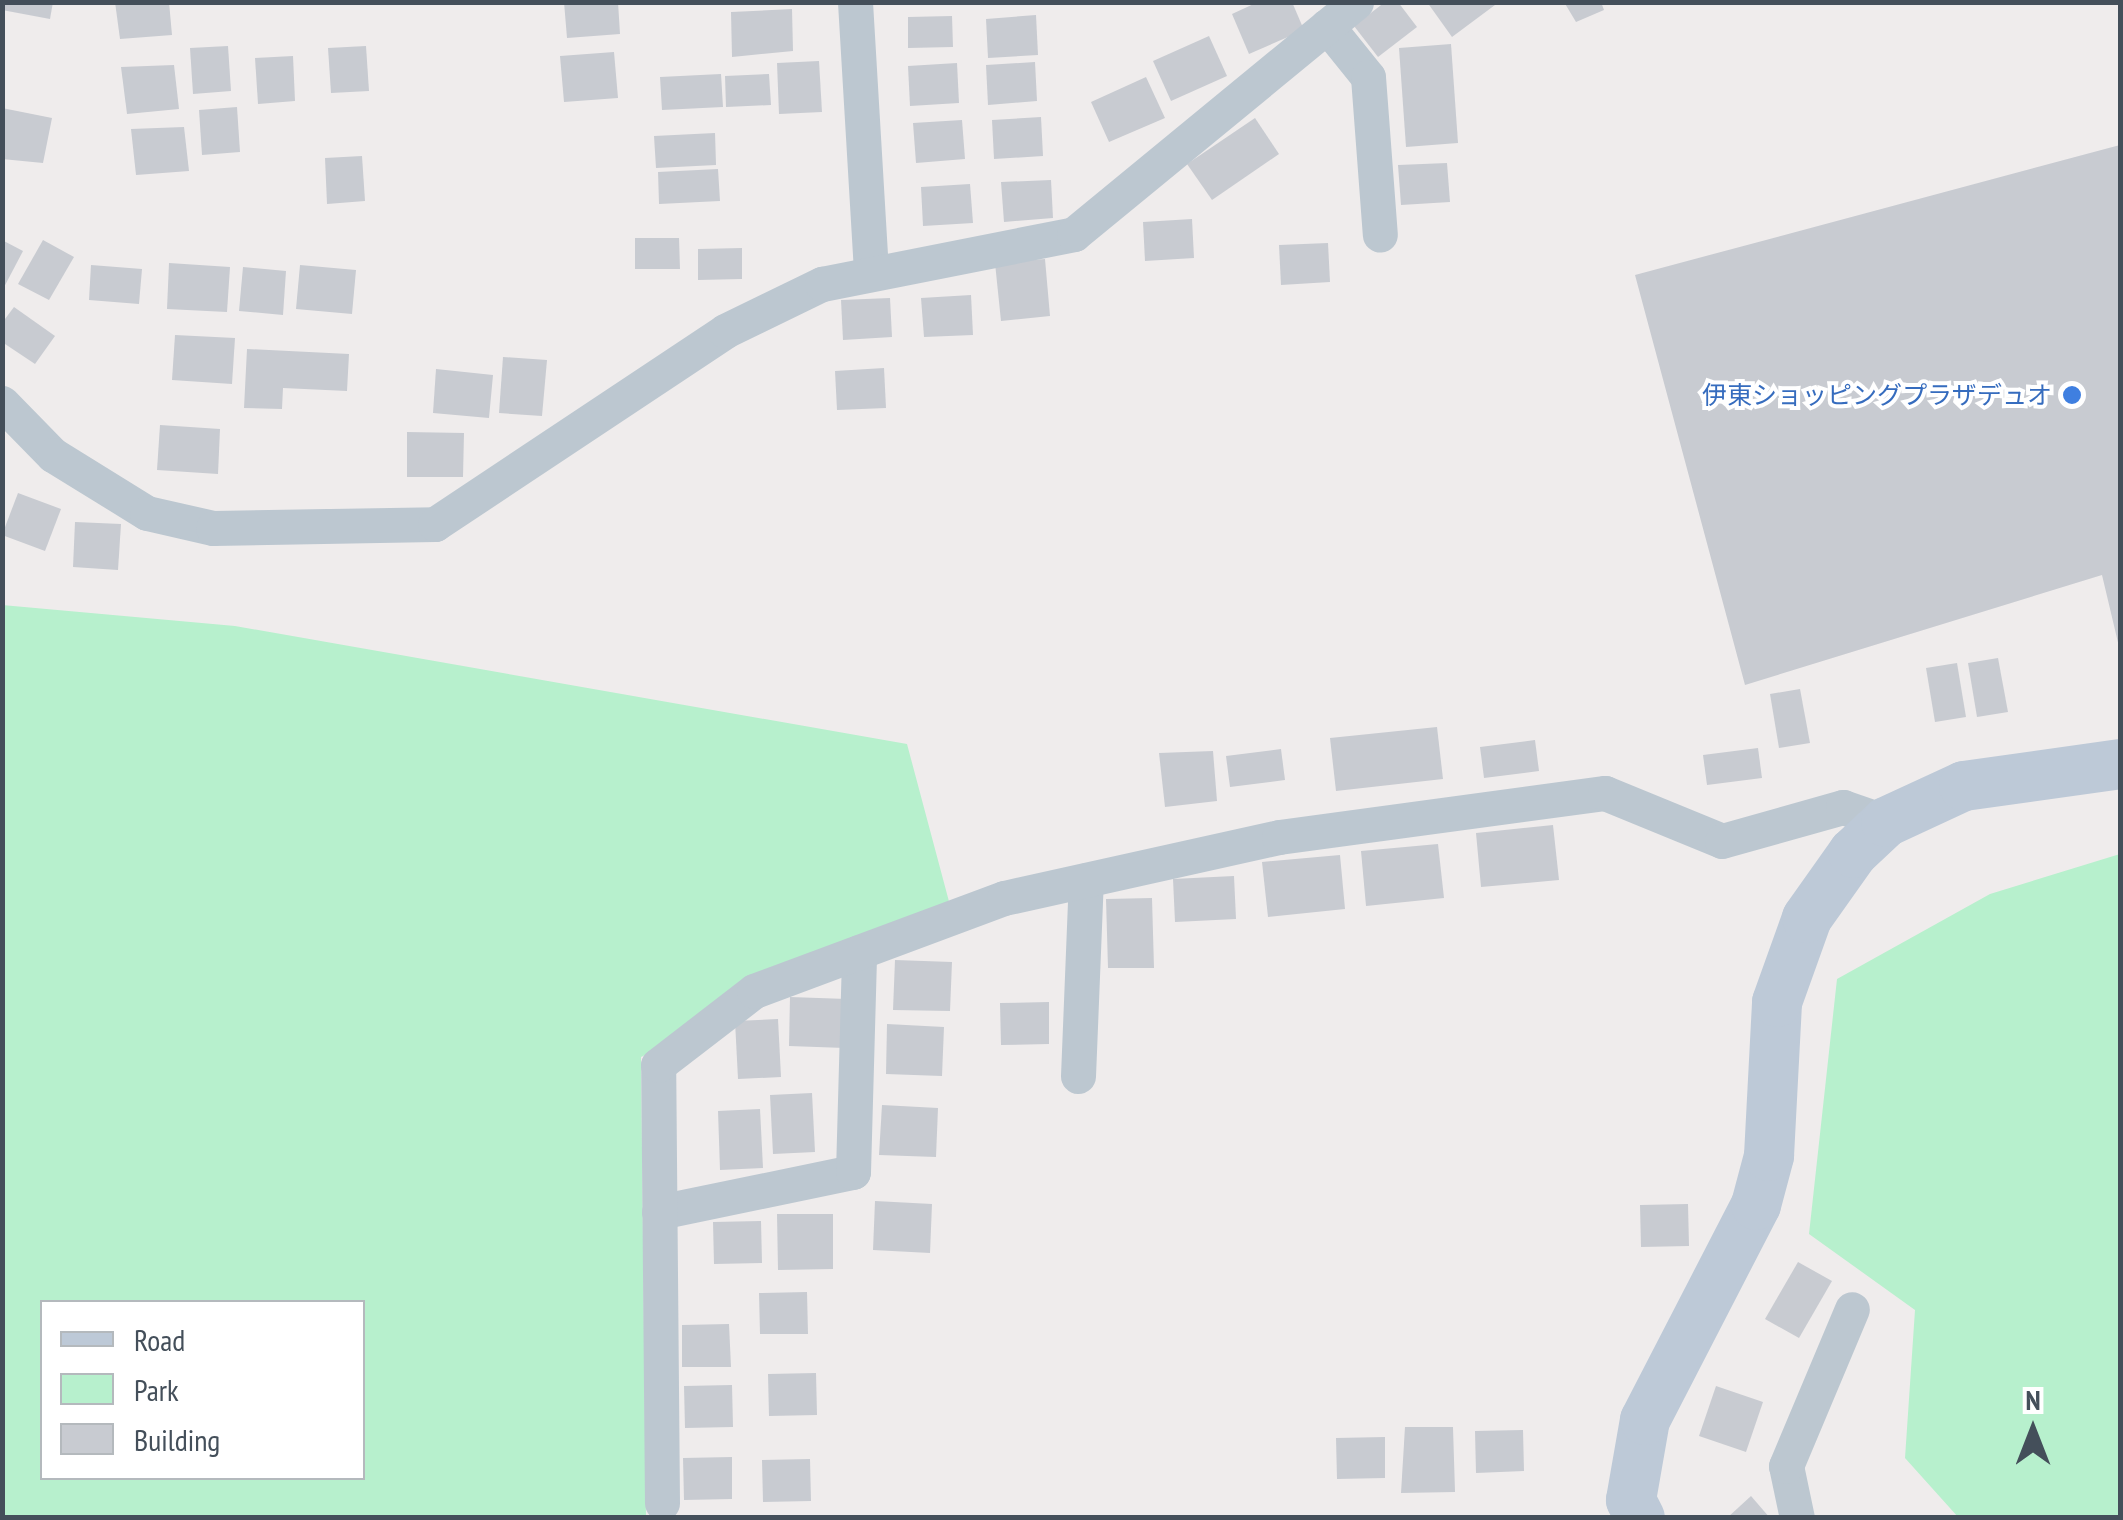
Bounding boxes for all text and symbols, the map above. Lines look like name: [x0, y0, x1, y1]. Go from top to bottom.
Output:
place label: 伊東ショッピングプラザデュオ: [1702, 380, 2052, 410]
marker: 伊東ショッピングプラザデュオ: [2061, 384, 2083, 406]
legend: [40, 1300, 365, 1480]
text: Road: [134, 1320, 185, 1359]
text: Park: [134, 1370, 179, 1409]
north arrow: [1983, 1380, 2083, 1480]
text: N: [2025, 1381, 2041, 1418]
text: Building: [134, 1420, 220, 1459]

